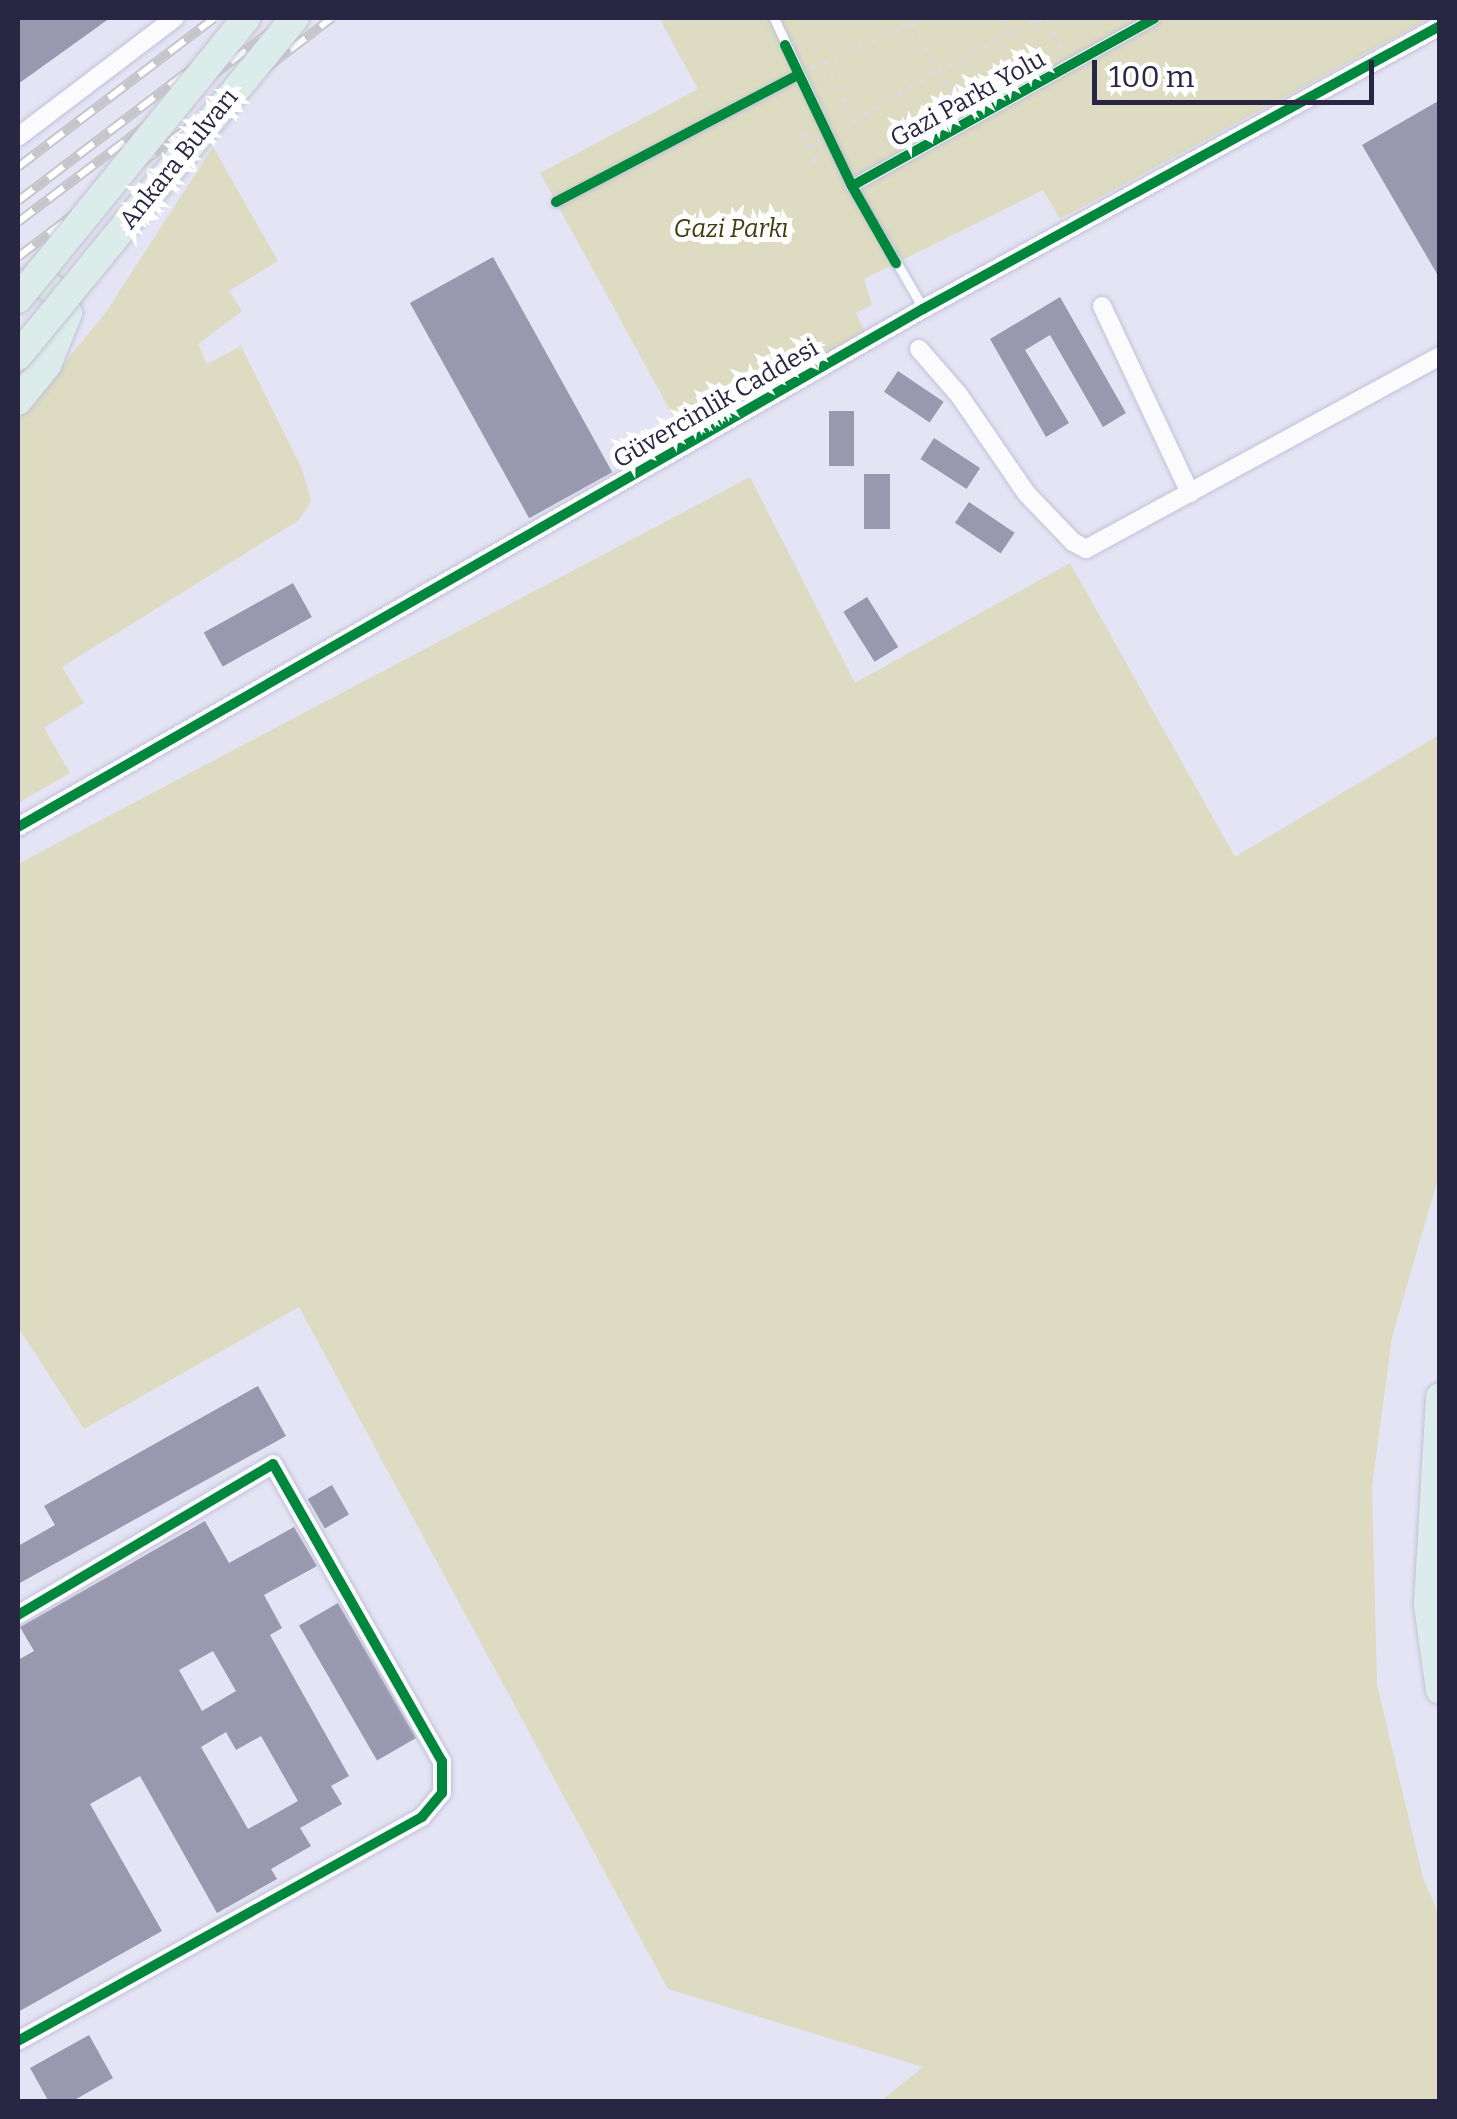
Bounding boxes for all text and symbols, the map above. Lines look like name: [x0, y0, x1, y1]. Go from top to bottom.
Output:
scale bar: [1097, 40, 1380, 102]
street label: Gazi Parkı Yolu: [885, 44, 1051, 154]
text: 100 m: [1109, 59, 1194, 95]
street label: Ankara Bulvarı: [113, 83, 245, 235]
park label: Gazi Parkı: [674, 214, 788, 244]
street label: Güvercinlik Caddesi: [608, 333, 824, 475]

